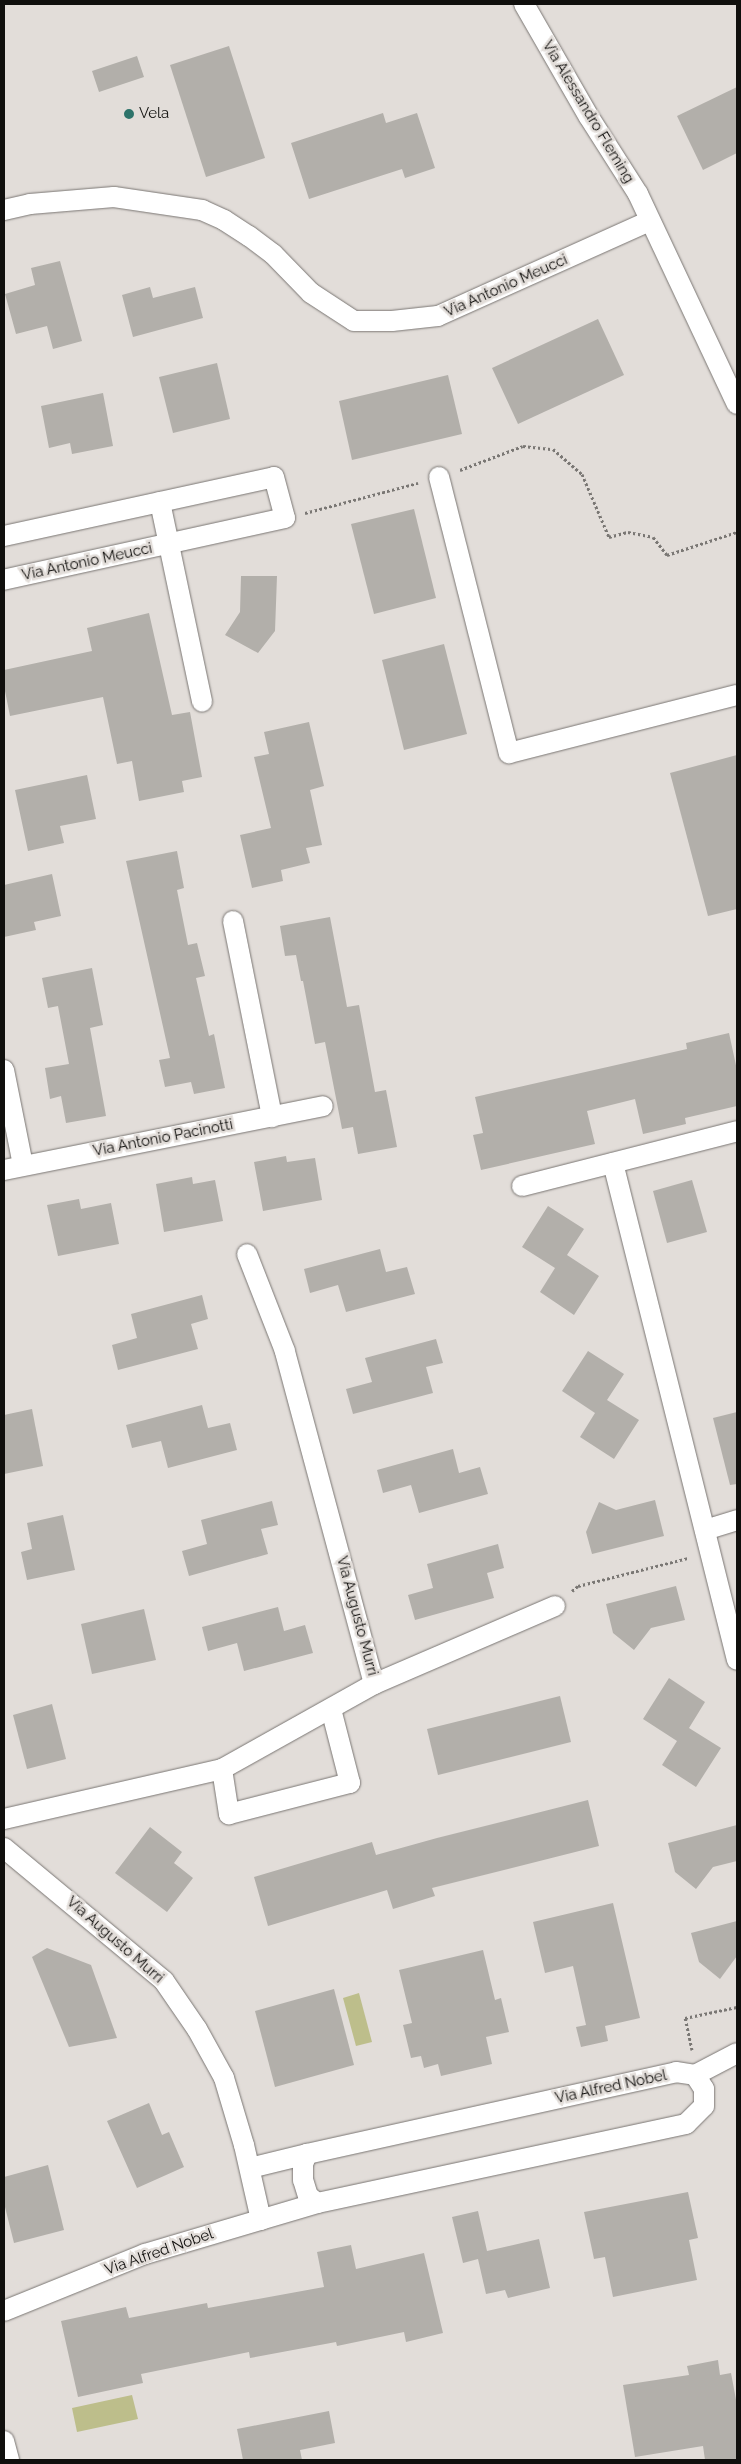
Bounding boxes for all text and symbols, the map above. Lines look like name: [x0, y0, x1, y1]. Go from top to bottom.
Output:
street label: Via Alessandro Fleming: [538, 37, 638, 187]
place label: Vela: [139, 105, 169, 123]
marker: Vela: [123, 108, 135, 120]
street label: Via Antonio Meucci: [441, 251, 571, 321]
street label: Via Antonio Meucci: [20, 539, 154, 585]
street label: Via Antonio Pacinotti: [91, 1116, 235, 1160]
street label: Via Augusto Murri: [332, 1554, 382, 1678]
street label: Via Augusto Murri: [63, 1893, 167, 1987]
street label: Via Alfred Nobel: [553, 2066, 669, 2108]
street label: Via Alfred Nobel: [102, 2225, 216, 2279]

